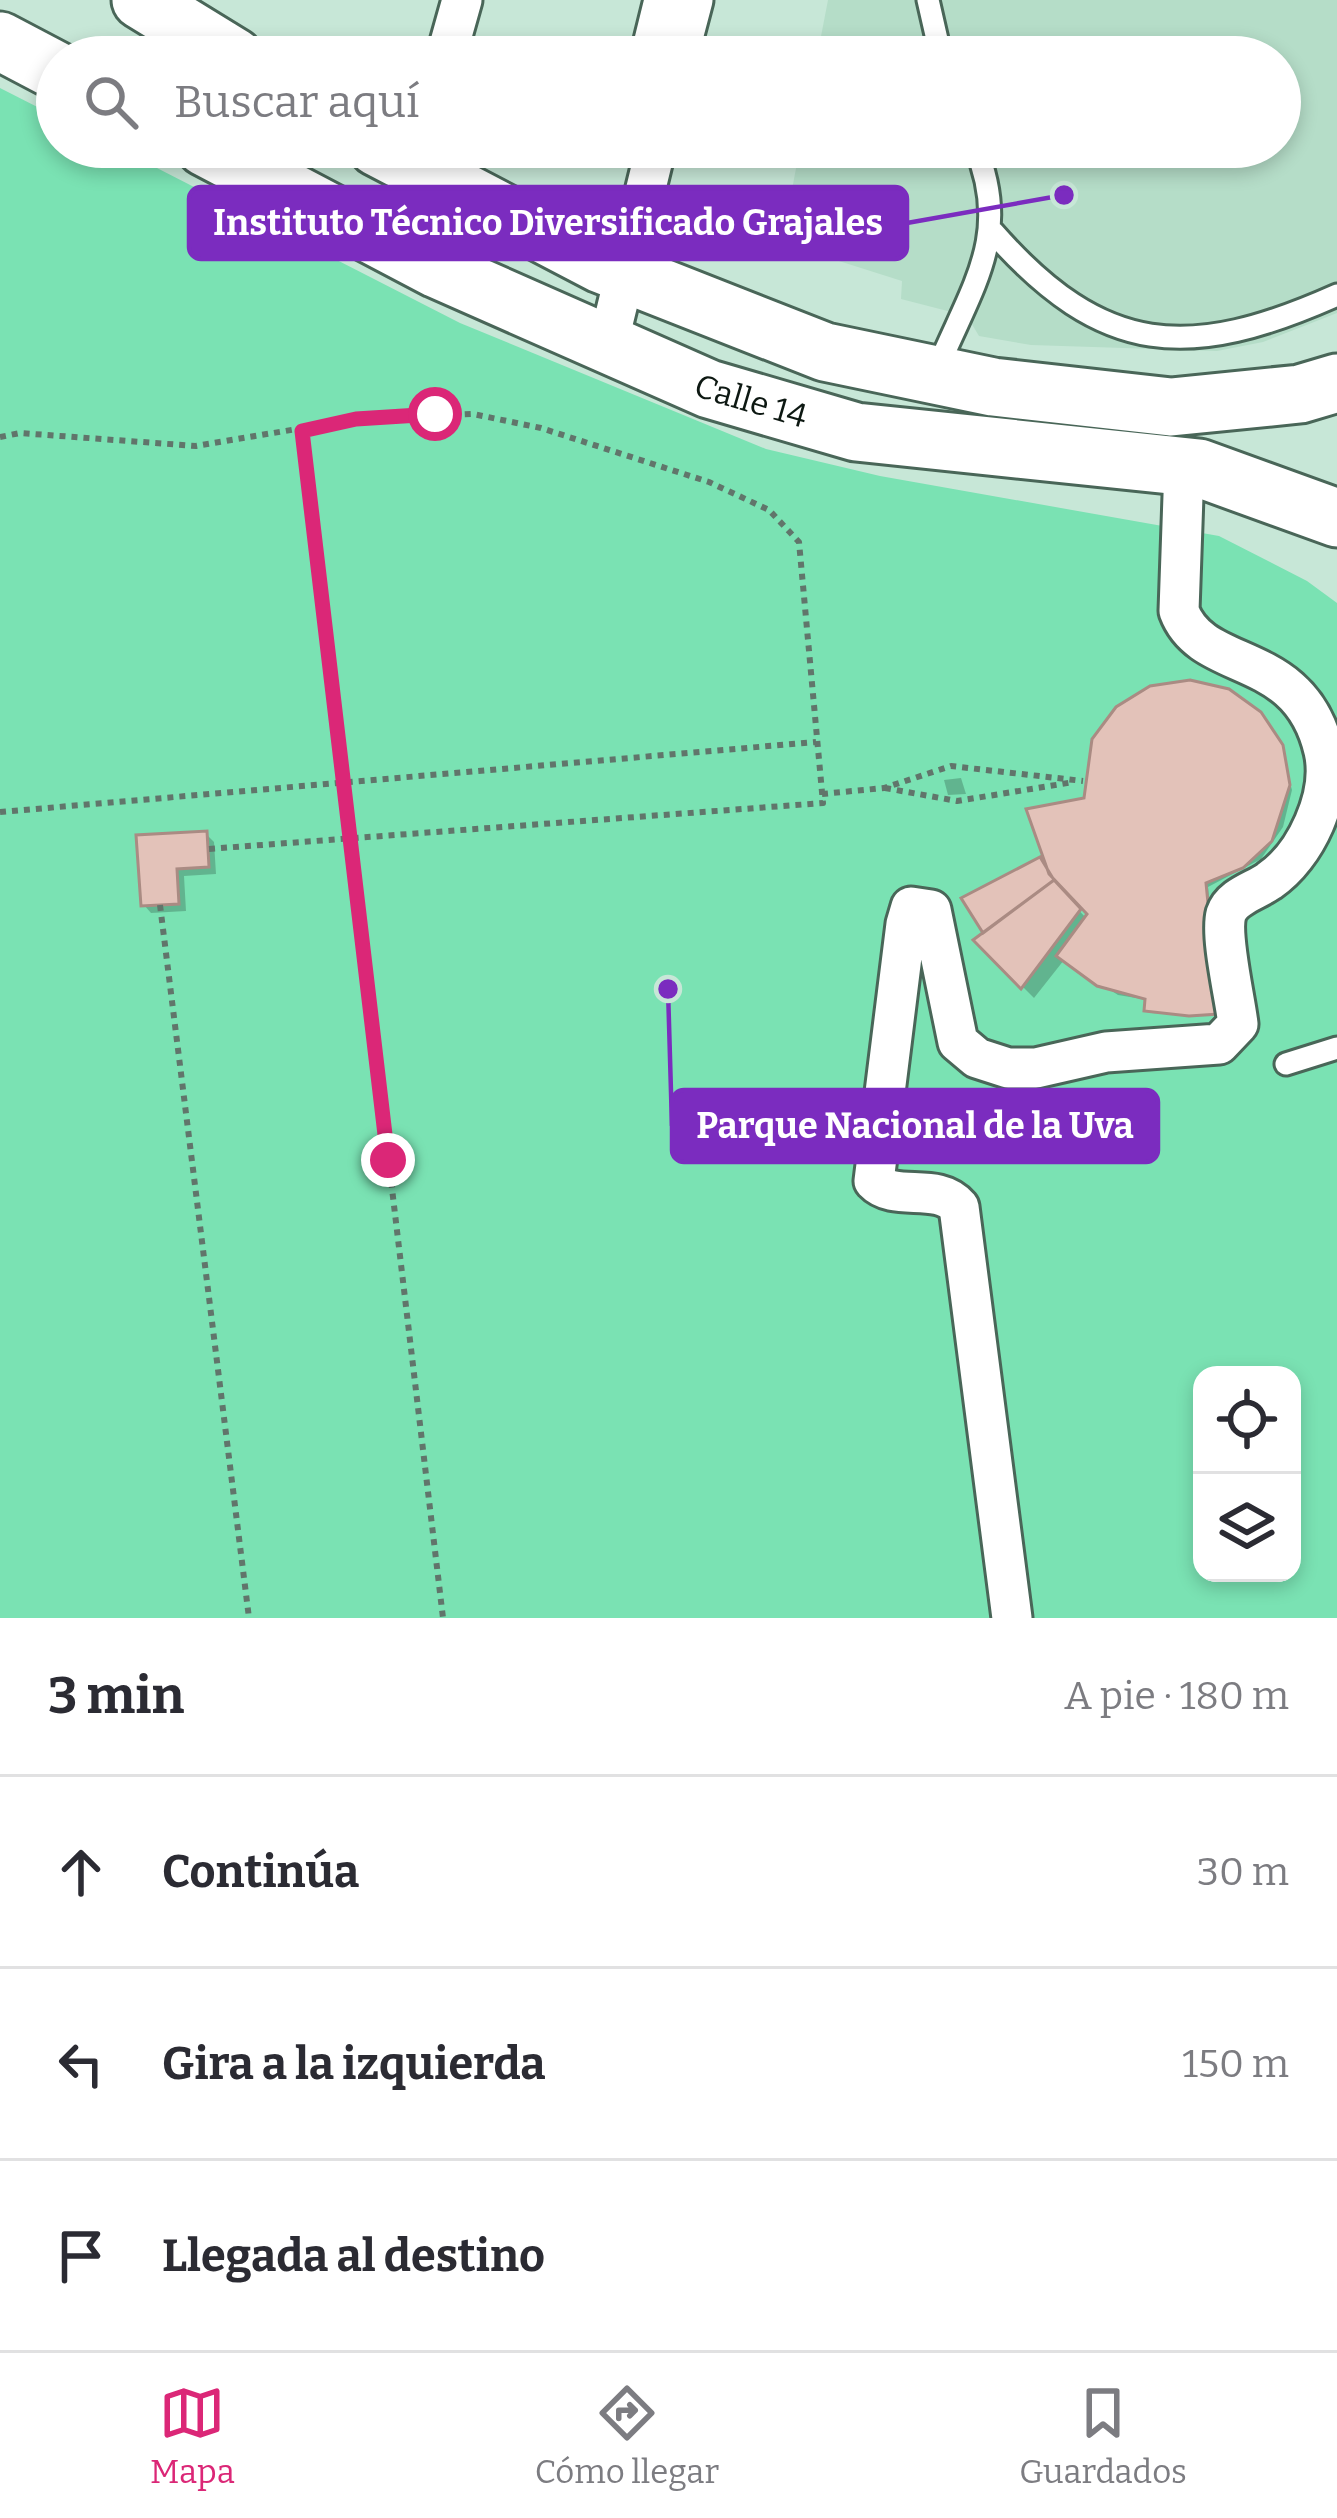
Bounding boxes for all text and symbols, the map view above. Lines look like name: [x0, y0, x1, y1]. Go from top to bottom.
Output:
search box: [36, 36, 1301, 168]
icon: search: [78, 69, 144, 135]
text: Buscar aquí: [174, 75, 419, 129]
callout: Instituto Técnico Diversificado Grajales: [189, 187, 907, 259]
text: Instituto Técnico Diversificado Grajales: [213, 201, 883, 245]
street label: Calle 14: [688, 365, 812, 437]
route start: [408, 387, 462, 441]
callout: Parque Nacional de la Uva: [672, 1090, 1158, 1162]
text: Parque Nacional de la Uva: [696, 1104, 1134, 1148]
route end: [361, 1133, 415, 1187]
map controls: [1193, 1366, 1301, 1582]
button: locate: [1193, 1366, 1301, 1474]
button: layers: [1193, 1474, 1301, 1582]
text: 3 min: [48, 1665, 184, 1727]
text: A pie · 180 m: [1064, 1673, 1289, 1719]
icon: ahead: [48, 1839, 114, 1905]
text: Continúa: [162, 1845, 359, 1899]
text: 30 m: [1197, 1849, 1289, 1895]
icon: left: [48, 2031, 114, 2097]
text: Gira a la izquierda: [162, 2037, 546, 2091]
text: 150 m: [1182, 2041, 1289, 2087]
icon: arrive: [48, 2223, 114, 2289]
text: Llegada al destino: [162, 2229, 545, 2283]
tab: Mapa: [150, 2380, 235, 2492]
tab: Cómo llegar: [535, 2380, 719, 2492]
tab: Guardados: [1019, 2380, 1187, 2492]

